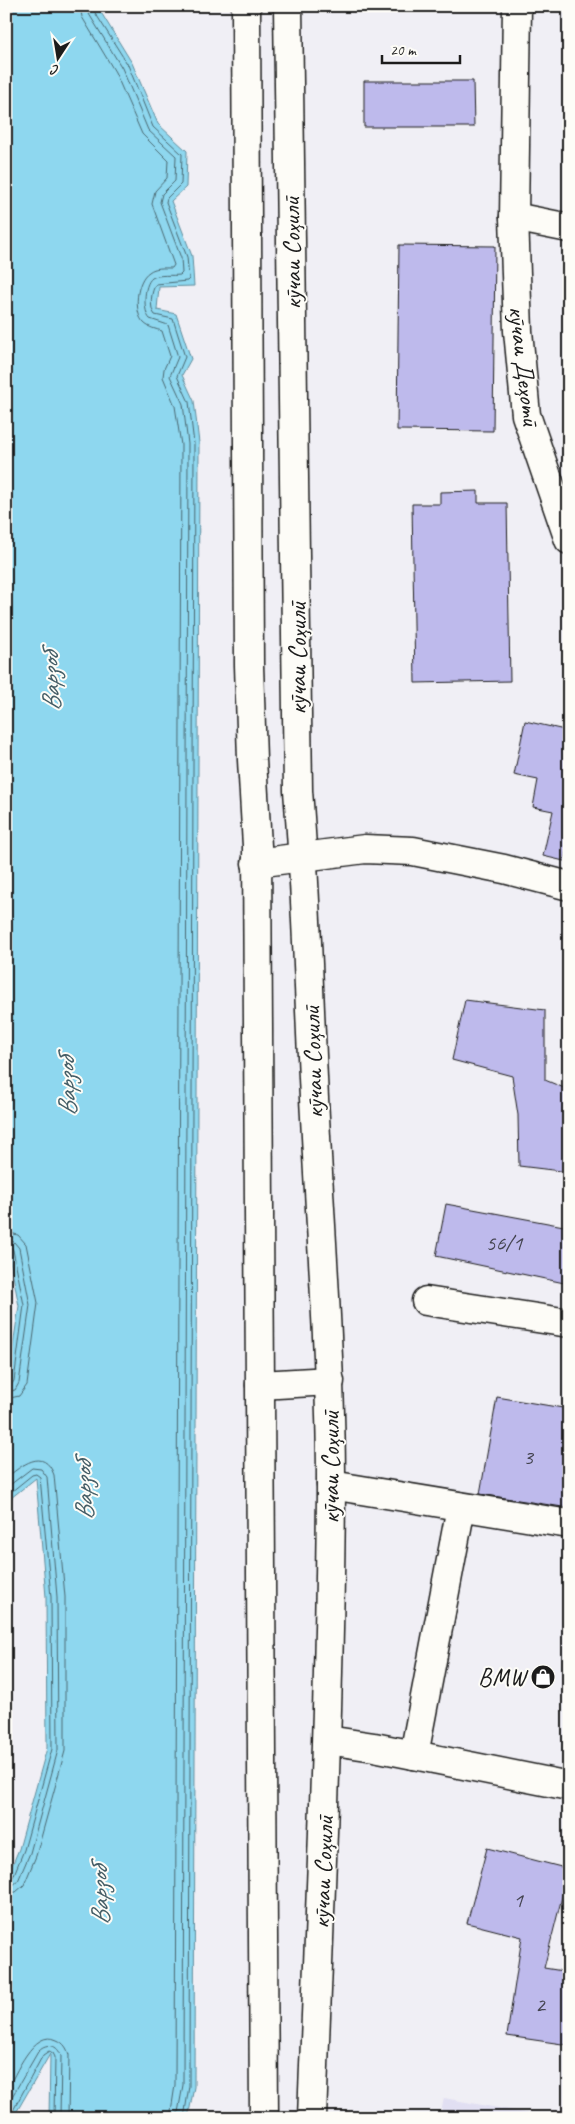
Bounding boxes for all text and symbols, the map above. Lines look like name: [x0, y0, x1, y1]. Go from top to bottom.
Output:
north arrow: [32, 32, 82, 82]
scale bar: [382, 32, 460, 64]
text: 20 m: [390, 41, 417, 60]
text: С: [48, 61, 61, 79]
street label: кӯчаи Соҳилӣ: [275, 195, 309, 310]
street label: кӯчаи Деҳотӣ: [501, 304, 547, 430]
street label: кӯчаи Соҳилӣ: [282, 600, 314, 715]
water label: Варзоб: [33, 643, 68, 712]
street label: кӯчаи Соҳилӣ: [295, 1003, 331, 1119]
water label: Варзоб: [49, 1048, 84, 1117]
house number: 56/1: [486, 1229, 524, 1257]
street label: кӯчаи Соҳилӣ: [315, 1409, 347, 1524]
house number: 3: [523, 1443, 535, 1471]
water label: Варзоб: [66, 1452, 101, 1521]
place label: BMW: [478, 1662, 529, 1694]
shop icon: BMW: [530, 1664, 556, 1690]
street label: кӯчаи Соҳилӣ: [305, 1814, 341, 1929]
water label: Варзоб: [82, 1857, 117, 1926]
house number: 1: [513, 1886, 524, 1914]
house number: 2: [535, 1991, 547, 2019]

